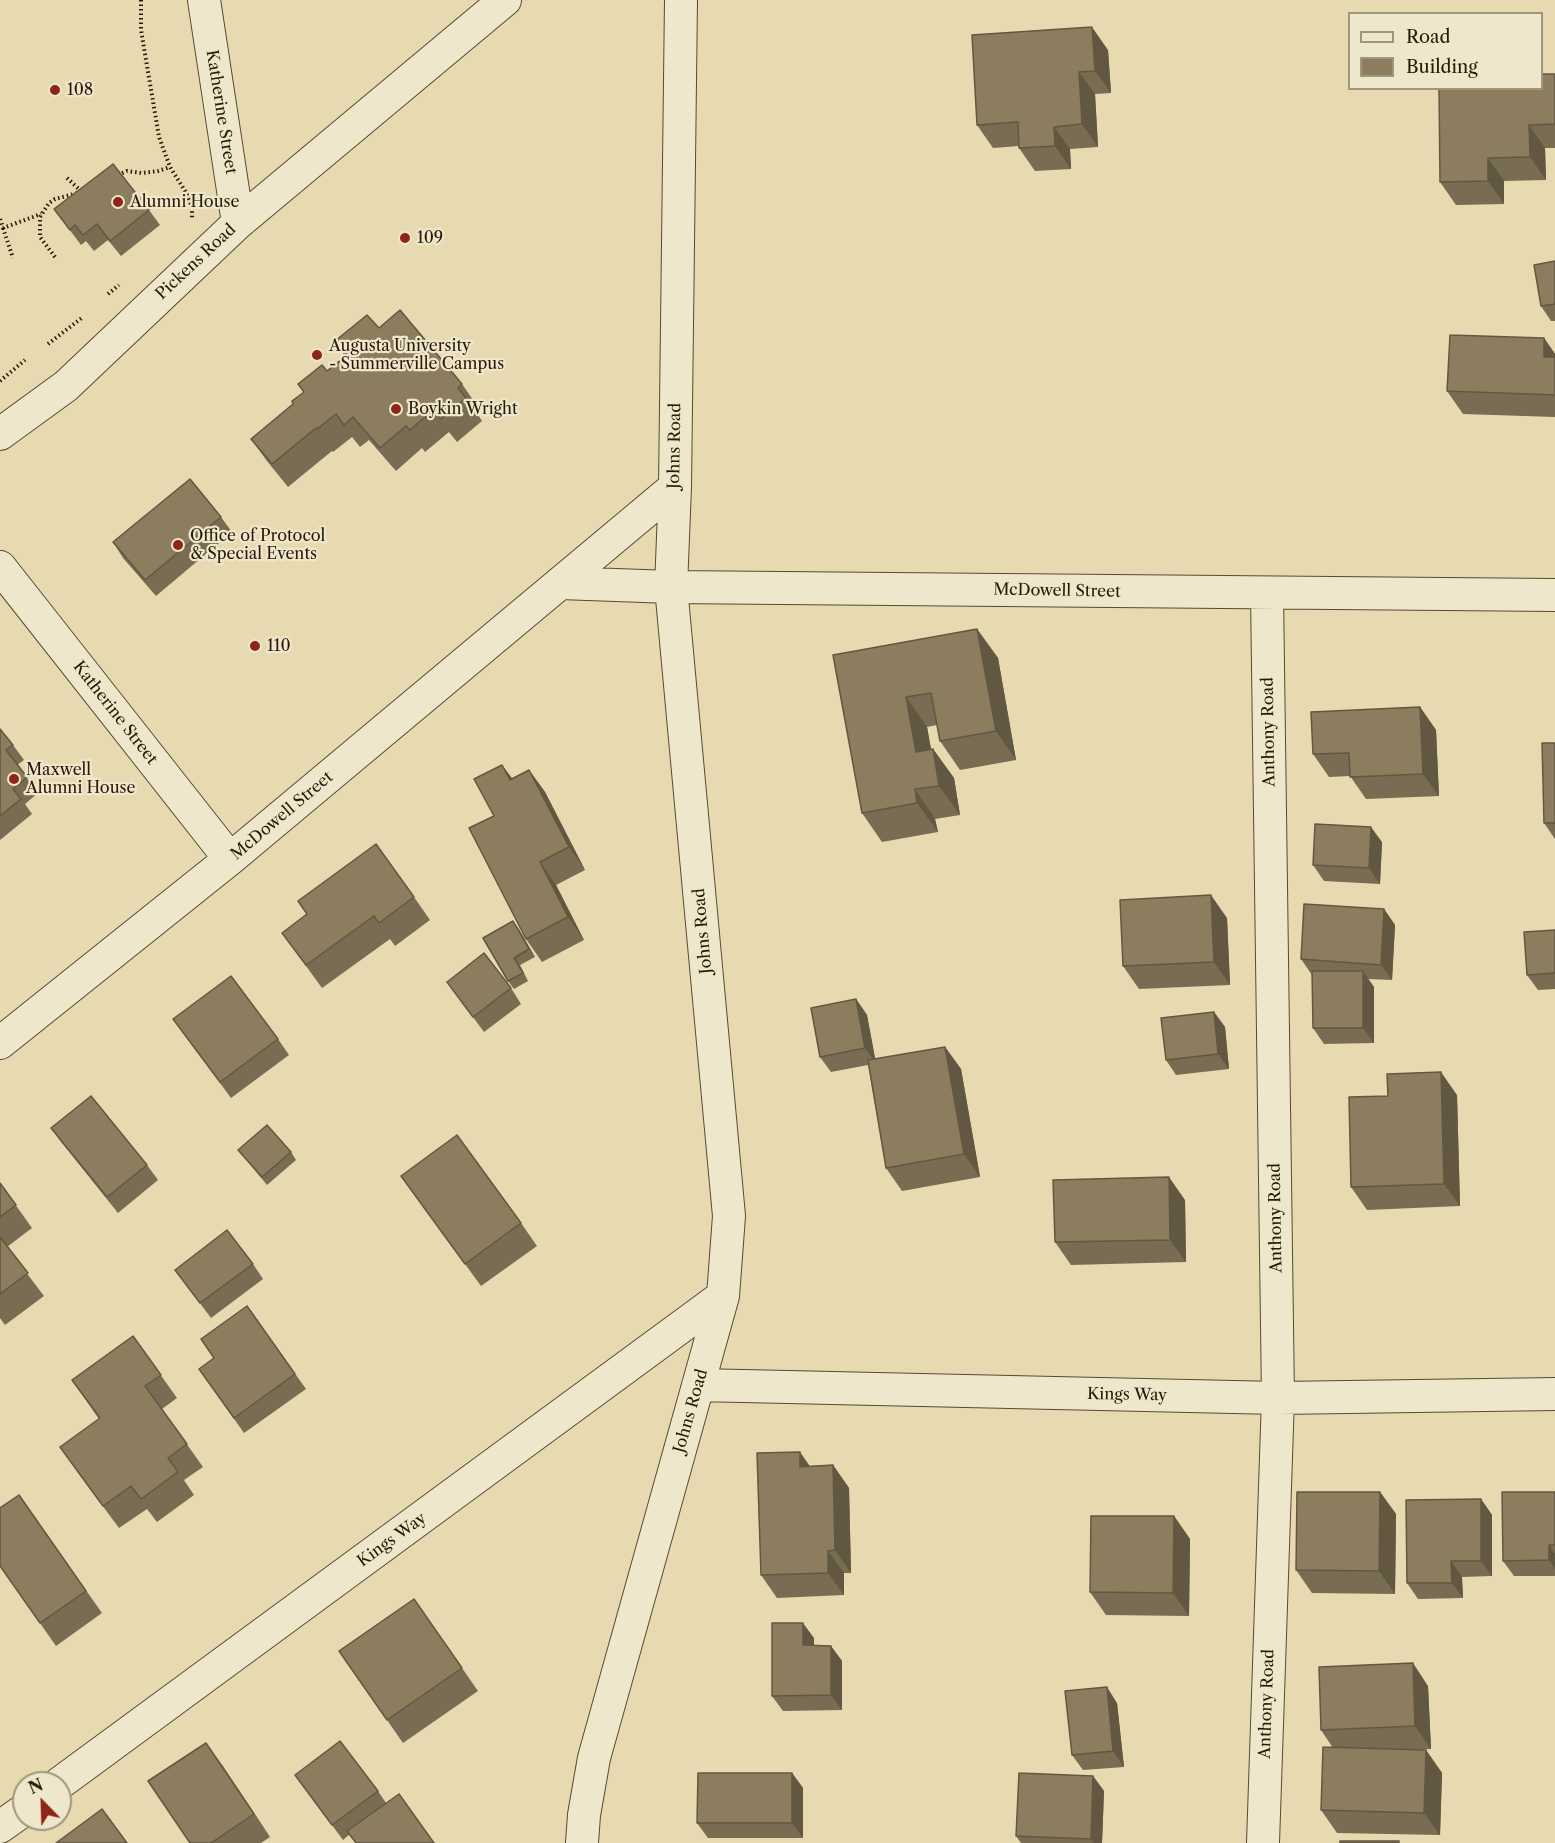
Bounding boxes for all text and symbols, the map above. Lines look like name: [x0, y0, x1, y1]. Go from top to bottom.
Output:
legend: [1348, 12, 1543, 90]
text: Road: [1406, 26, 1451, 48]
street label: Katherine Street: [202, 48, 240, 176]
text: Building: [1406, 56, 1478, 78]
place label: 108: [67, 80, 93, 100]
marker: 108: [48, 83, 62, 97]
place label: Alumni House: [130, 192, 239, 212]
marker: Alumni House: [111, 195, 125, 209]
street label: Pickens Road: [152, 220, 240, 304]
place label: 109: [417, 228, 443, 248]
marker: 109: [398, 231, 412, 245]
place label: Augusta University - Summerville Campus: [329, 336, 504, 374]
marker: Augusta University - Summerville Campus: [310, 348, 324, 362]
place label: Boykin Wright: [408, 399, 518, 419]
marker: Boykin Wright: [389, 402, 403, 416]
street label: Johns Road: [665, 403, 685, 489]
place label: Office of Protocol & Special Events: [190, 526, 325, 564]
marker: Office of Protocol & Special Events: [171, 538, 185, 552]
street label: McDowell Street: [993, 580, 1121, 602]
place label: 110: [267, 636, 291, 656]
marker: 110: [248, 639, 262, 653]
street label: Katherine Street: [69, 658, 161, 768]
street label: Anthony Road: [1258, 677, 1280, 787]
place label: Maxwell Alumni House: [26, 760, 135, 798]
street label: McDowell Street: [227, 768, 337, 864]
marker: Maxwell Alumni House: [7, 772, 21, 786]
street label: Johns Road: [690, 887, 716, 975]
street label: Anthony Road: [1265, 1163, 1287, 1273]
street label: Johns Road: [670, 1367, 712, 1455]
street label: Kings Way: [1087, 1385, 1167, 1405]
street label: Kings Way: [354, 1509, 430, 1571]
street label: Anthony Road: [1255, 1649, 1279, 1759]
north arrow: [12, 1771, 72, 1831]
text: N: [25, 1774, 46, 1798]

